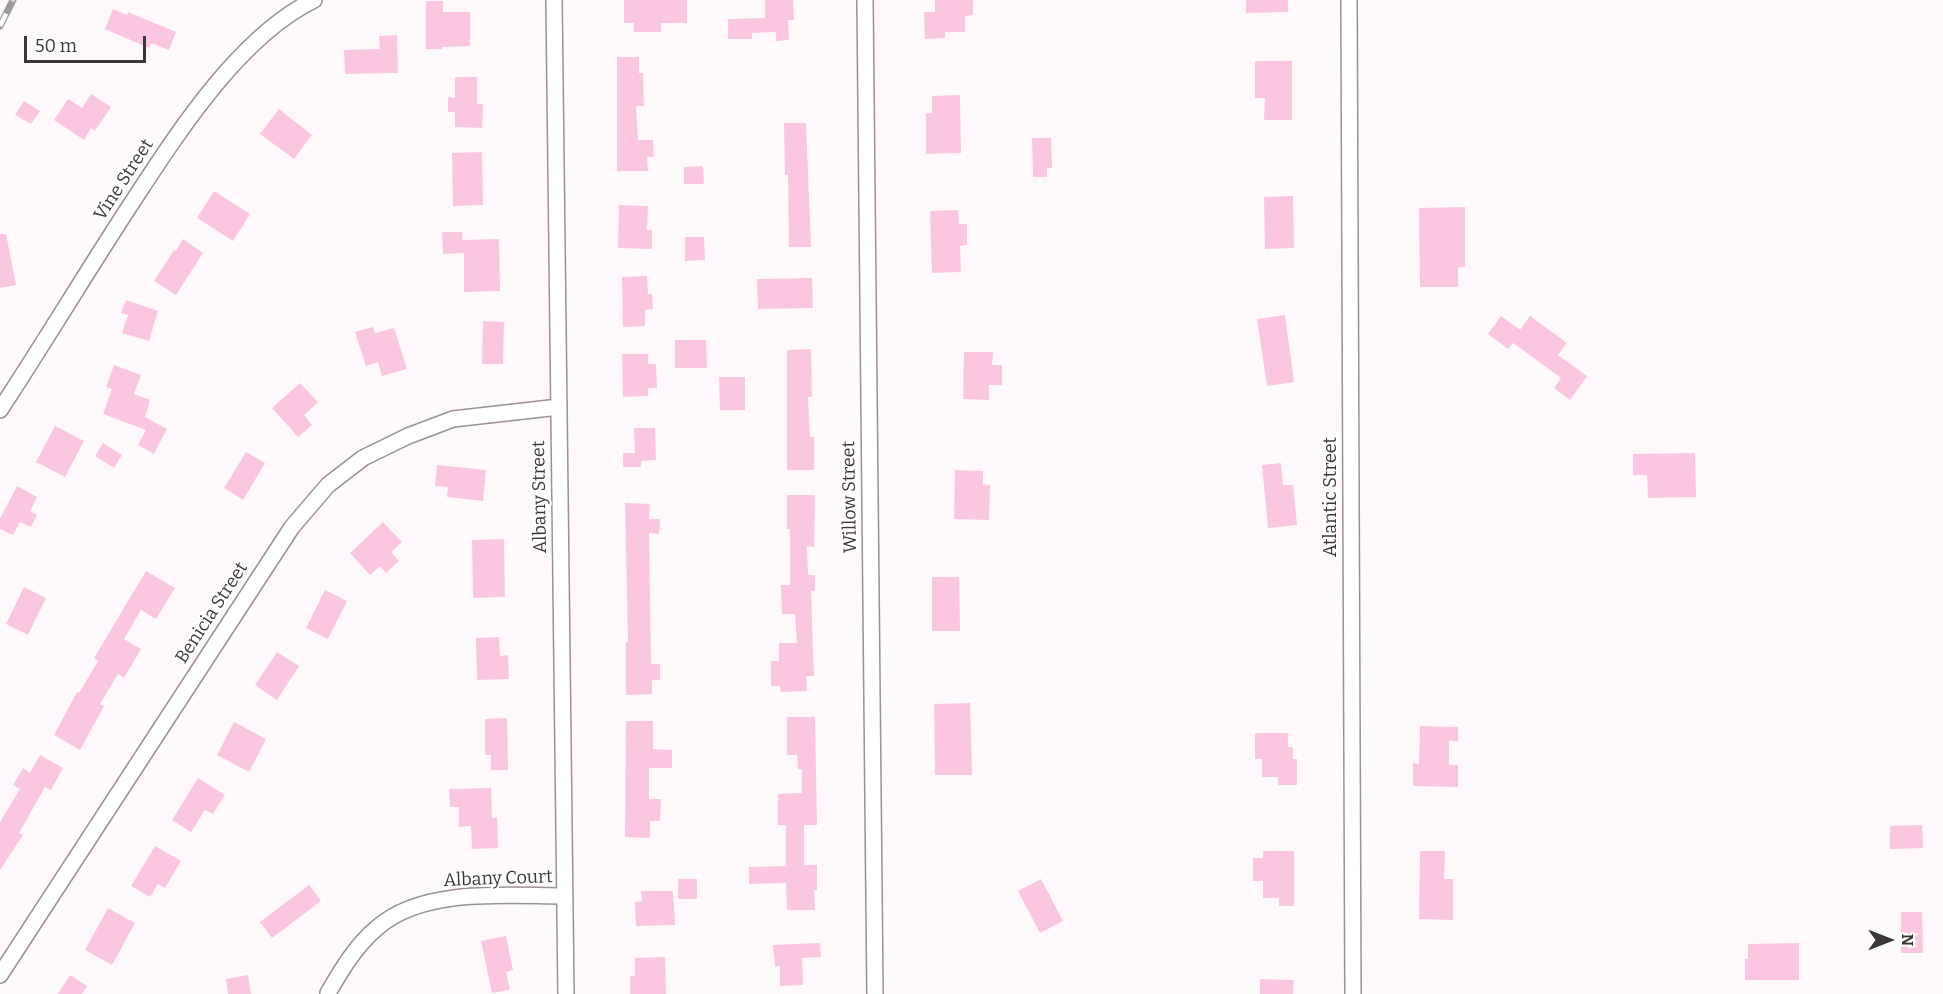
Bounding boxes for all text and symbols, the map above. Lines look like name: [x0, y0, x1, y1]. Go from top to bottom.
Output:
scale bar: [27, 24, 148, 62]
text: 50 m: [35, 35, 77, 57]
street label: Vine Street: [90, 135, 158, 225]
street label: Atlantic Street: [1320, 437, 1342, 557]
street label: Albany Street: [528, 440, 552, 554]
street label: Willow Street: [838, 441, 862, 553]
street label: Benicia Street: [171, 558, 253, 668]
street label: Albany Court: [443, 866, 553, 892]
north arrow: [1859, 910, 1919, 970]
text: N: [1898, 934, 1917, 946]

